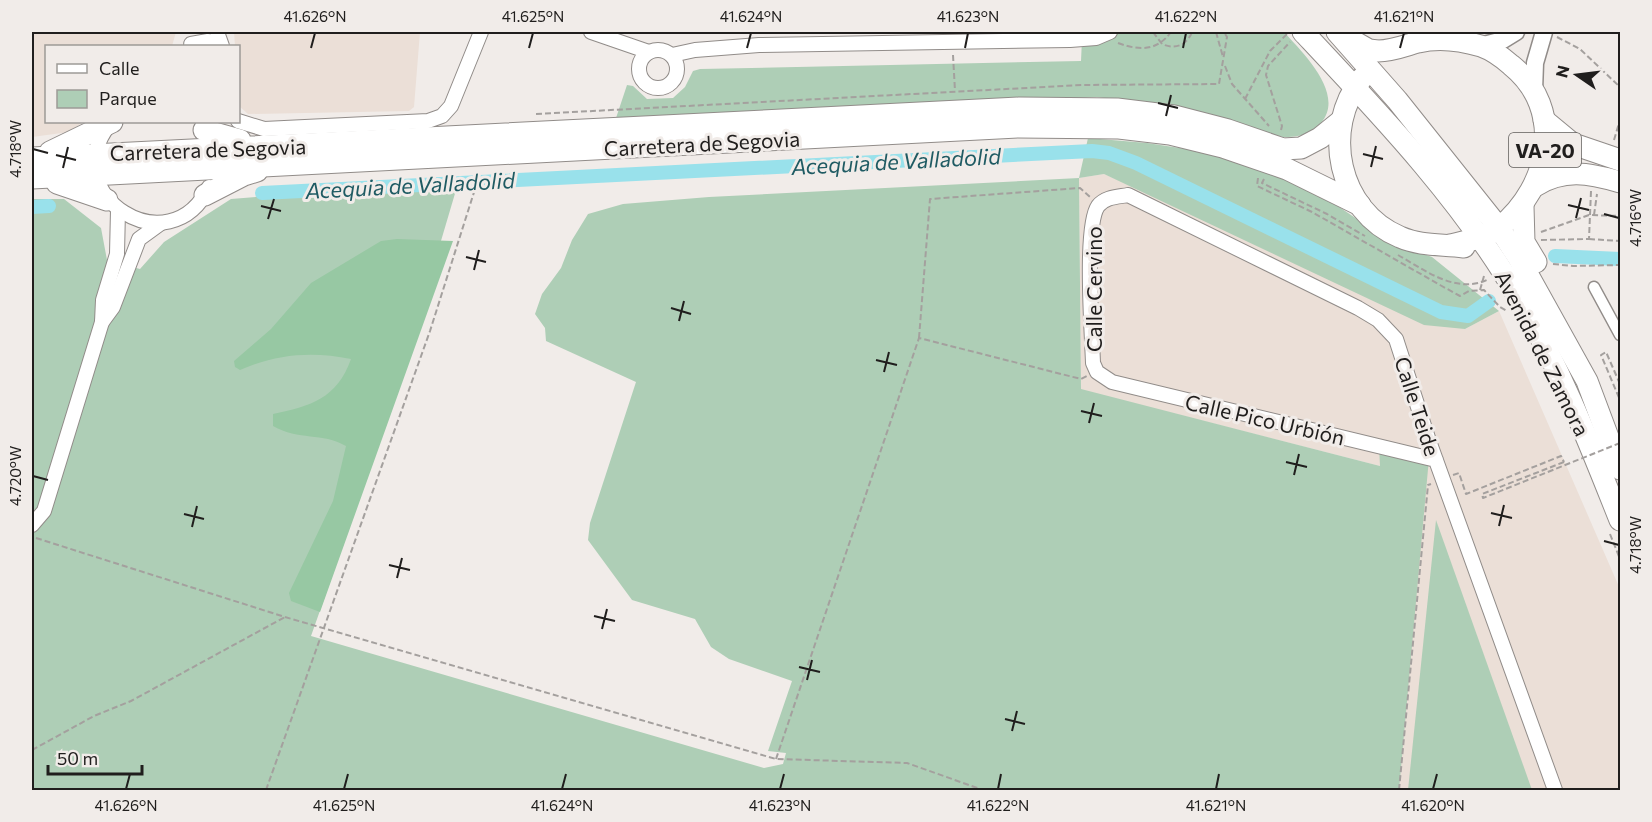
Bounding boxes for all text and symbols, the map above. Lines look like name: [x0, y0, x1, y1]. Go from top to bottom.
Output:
text: 41.626°N: [283, 7, 347, 25]
text: 41.625°N: [502, 7, 564, 25]
text: 41.624°N: [720, 7, 782, 25]
text: 41.623°N: [937, 7, 999, 25]
text: 41.622°N: [1155, 7, 1217, 25]
text: 41.621°N: [1374, 7, 1434, 25]
legend: [45, 45, 240, 123]
north arrow: [1547, 45, 1607, 105]
text: Calle: [99, 57, 139, 79]
text: N: [1551, 63, 1573, 79]
text: Parque: [99, 87, 157, 109]
text: 4.718°W: [6, 120, 24, 178]
street label: Carretera de Segovia: [603, 125, 801, 161]
street label: Carretera de Segovia: [109, 133, 307, 165]
road number: VA-20: [1509, 133, 1581, 167]
water label: Acequia de Valladolid: [790, 142, 1003, 180]
water label: Acequia de Valladolid: [304, 166, 517, 204]
text: 4.716°W: [1626, 189, 1644, 247]
street label: Calle Cervino: [1081, 226, 1106, 352]
street label: Avenida de Zamora: [1491, 266, 1595, 440]
street label: Calle Teide: [1390, 353, 1446, 459]
street label: Calle Pico Urbión: [1183, 389, 1347, 449]
text: 4.720°W: [6, 446, 24, 506]
text: 4.718°W: [1626, 516, 1644, 574]
scale bar: [48, 738, 142, 776]
text: 50 m: [57, 747, 98, 769]
text: 41.626°N: [94, 796, 158, 814]
text: 41.625°N: [313, 796, 375, 814]
text: 41.624°N: [531, 796, 593, 814]
text: 41.623°N: [749, 796, 811, 814]
text: 41.622°N: [967, 796, 1029, 814]
text: 41.621°N: [1186, 796, 1246, 814]
text: 41.620°N: [1401, 796, 1465, 814]

